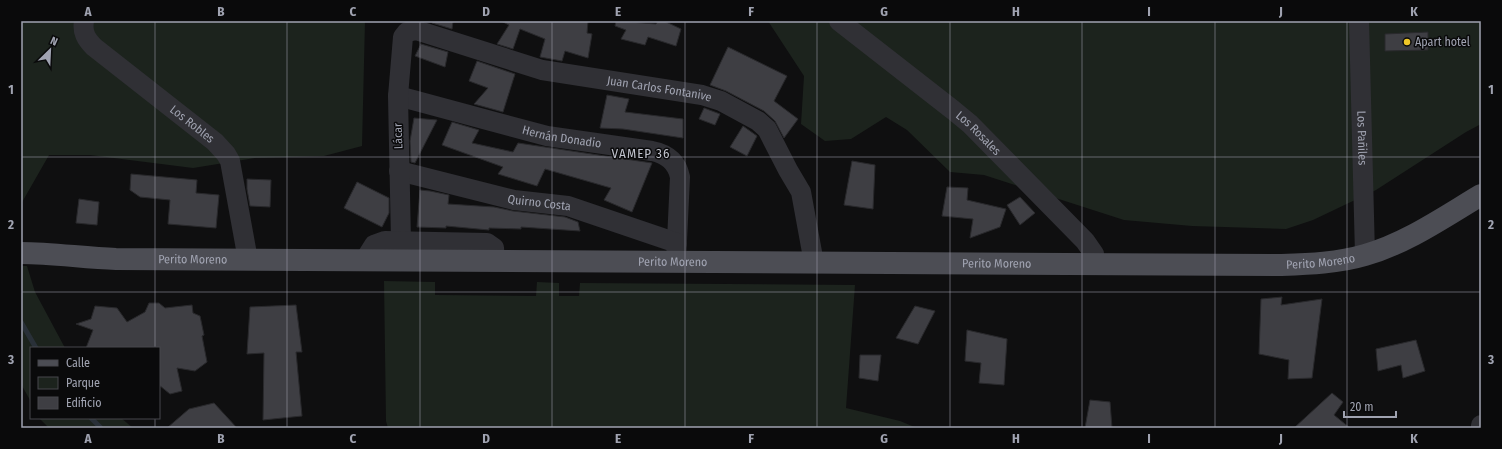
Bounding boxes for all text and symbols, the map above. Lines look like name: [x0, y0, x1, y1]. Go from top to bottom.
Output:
text: A: [83, 4, 92, 19]
text: B: [217, 4, 225, 19]
text: C: [350, 4, 357, 19]
text: D: [482, 4, 490, 19]
text: E: [615, 4, 621, 19]
text: F: [748, 4, 754, 19]
text: G: [880, 4, 888, 19]
text: H: [1012, 4, 1020, 19]
text: I: [1147, 4, 1151, 19]
text: J: [1278, 4, 1283, 19]
text: K: [1410, 4, 1418, 19]
north arrow: [30, 30, 70, 70]
text: N: [48, 34, 60, 49]
place label: Apart hotel: [1415, 35, 1470, 49]
marker: Apart hotel: [1402, 37, 1412, 47]
street label: Juan Carlos Fontanive: [606, 73, 714, 105]
text: 1: [8, 82, 14, 97]
text: 1: [1488, 82, 1494, 97]
street label: Los Robles: [167, 102, 217, 146]
street label: Los Rosales: [953, 108, 1004, 158]
street label: Los Pañiles: [1354, 111, 1370, 165]
street label: Lácar: [391, 122, 405, 149]
street label: Hernán Donadio: [521, 123, 602, 151]
district label: VAMEP 36: [612, 146, 670, 161]
street label: Quirno Costa: [506, 192, 572, 213]
text: 2: [7, 217, 14, 232]
text: 2: [1487, 217, 1494, 232]
street label: Perito Moreno: [1286, 251, 1356, 272]
street label: Perito Moreno: [158, 252, 227, 267]
street label: Perito Moreno: [638, 255, 707, 269]
street label: Perito Moreno: [962, 256, 1031, 271]
legend: [30, 347, 160, 419]
text: 3: [7, 352, 14, 367]
text: 3: [1487, 352, 1494, 367]
text: Calle: [66, 356, 90, 370]
text: Parque: [66, 376, 100, 390]
scale bar: [1344, 393, 1396, 419]
text: Edificio: [66, 396, 102, 410]
text: 20 m: [1350, 400, 1374, 414]
text: A: [83, 431, 92, 446]
text: B: [217, 431, 225, 446]
text: C: [350, 431, 357, 446]
text: D: [482, 431, 490, 446]
text: E: [615, 431, 621, 446]
text: F: [748, 431, 754, 446]
text: G: [880, 431, 888, 446]
text: H: [1012, 431, 1020, 446]
text: I: [1147, 431, 1151, 446]
text: J: [1278, 431, 1283, 446]
text: K: [1410, 431, 1418, 446]

